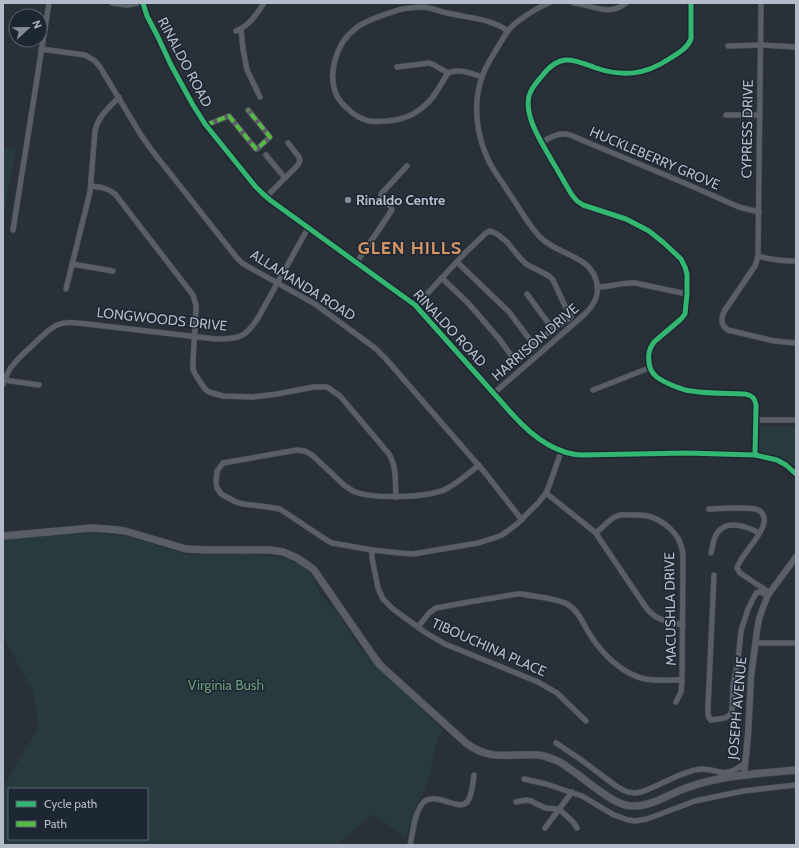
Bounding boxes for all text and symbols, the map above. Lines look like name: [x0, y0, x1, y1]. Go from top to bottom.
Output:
north arrow: [8, 8, 48, 48]
street label: RINALDO ROAD: [154, 14, 216, 110]
text: N: [29, 18, 45, 30]
street label: CYPRESS DRIVE: [737, 79, 757, 179]
street label: HUCKLEBERRY GROVE: [587, 122, 723, 194]
place label: Rinaldo Centre: [356, 191, 445, 209]
marker: Rinaldo Centre: [343, 195, 353, 205]
district label: GLEN HILLS: [358, 237, 462, 259]
street label: ALLAMANDA ROAD: [247, 245, 359, 325]
street label: RINALDO ROAD: [409, 285, 491, 371]
street label: HARRISON DRIVE: [488, 299, 582, 385]
street label: LONGWOODS DRIVE: [96, 303, 229, 335]
street label: MACUSHLA DRIVE: [660, 552, 680, 666]
street label: TIBOUCHINA PLACE: [429, 614, 549, 681]
street label: JOSEPH AVENUE: [723, 656, 750, 761]
park label: Virginia Bush: [188, 676, 264, 694]
legend: [8, 788, 148, 840]
text: Cycle path: [44, 796, 97, 811]
text: Path: [44, 816, 67, 831]

